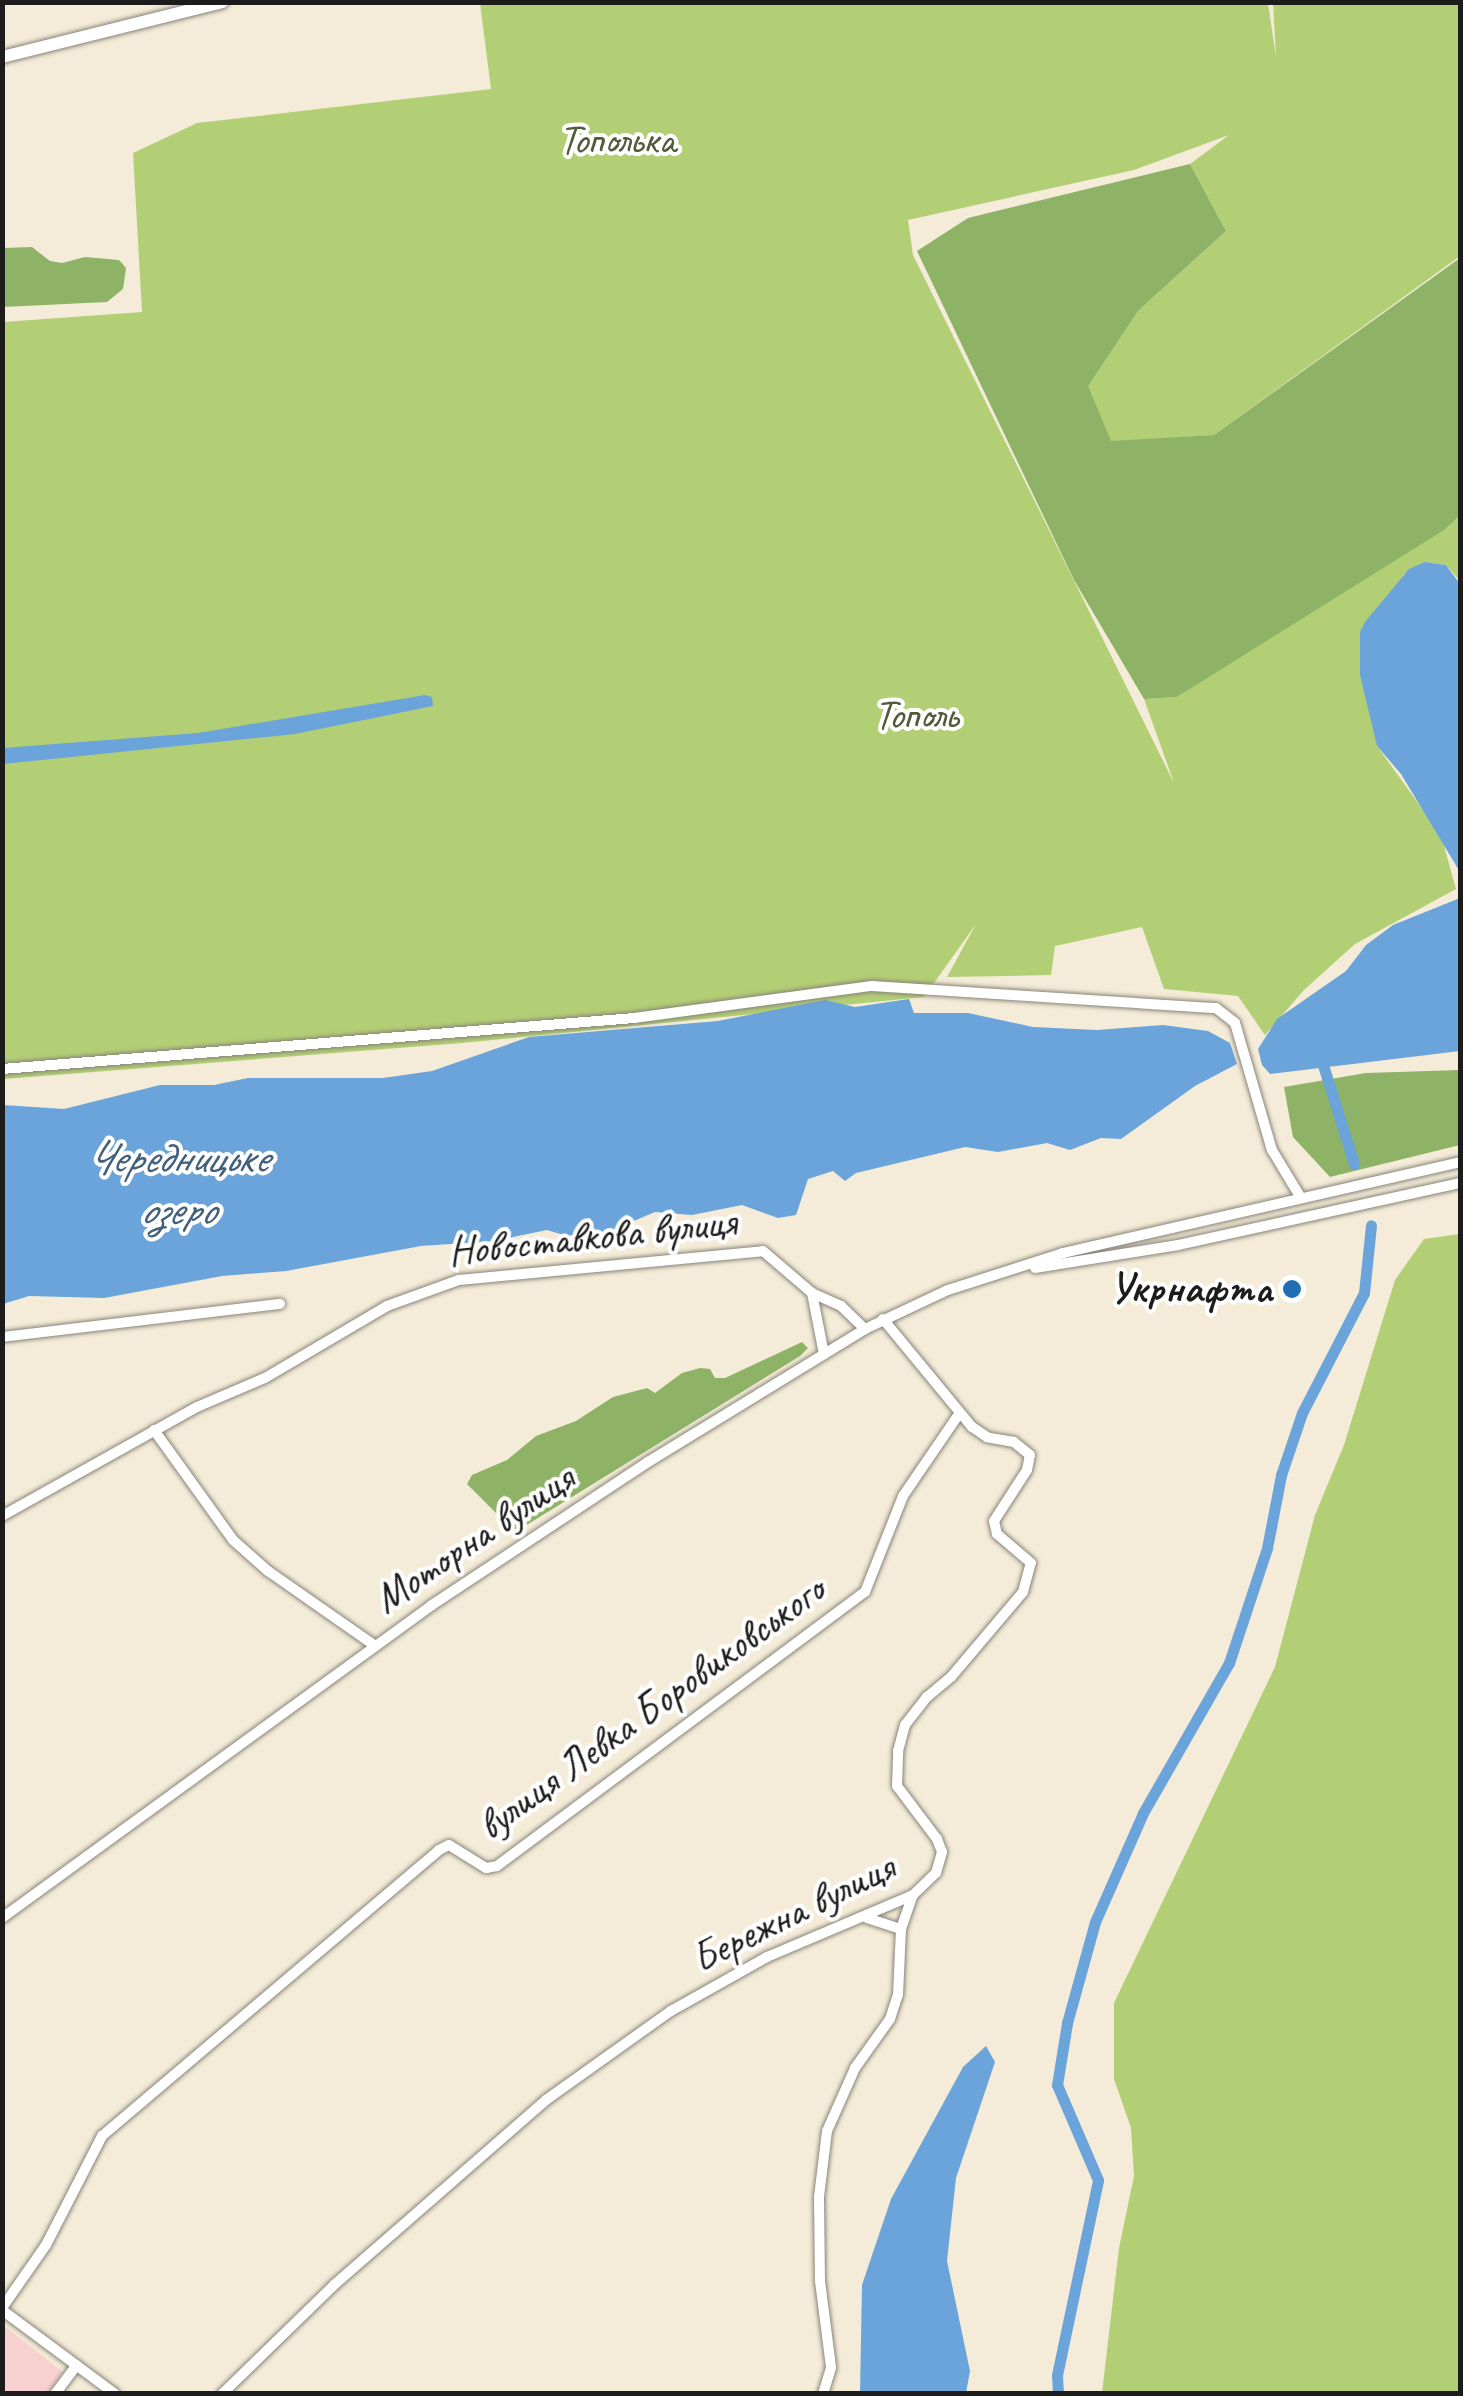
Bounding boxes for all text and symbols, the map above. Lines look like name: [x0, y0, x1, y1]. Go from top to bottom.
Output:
park label: Тополька: [559, 115, 675, 165]
park label: Тополь: [874, 690, 958, 740]
water label: Чередницьке озеро: [87, 1131, 267, 1237]
street label: Новоставкова вулиця: [444, 1197, 740, 1277]
place label: Укрнафта: [1109, 1264, 1272, 1314]
marker: Укрнафта: [1281, 1278, 1303, 1300]
street label: Моторна вулиця: [364, 1454, 584, 1624]
street label: вулиця Левка Боровиковського: [469, 1566, 833, 1850]
street label: Бережна вулиця: [683, 1842, 903, 1984]

